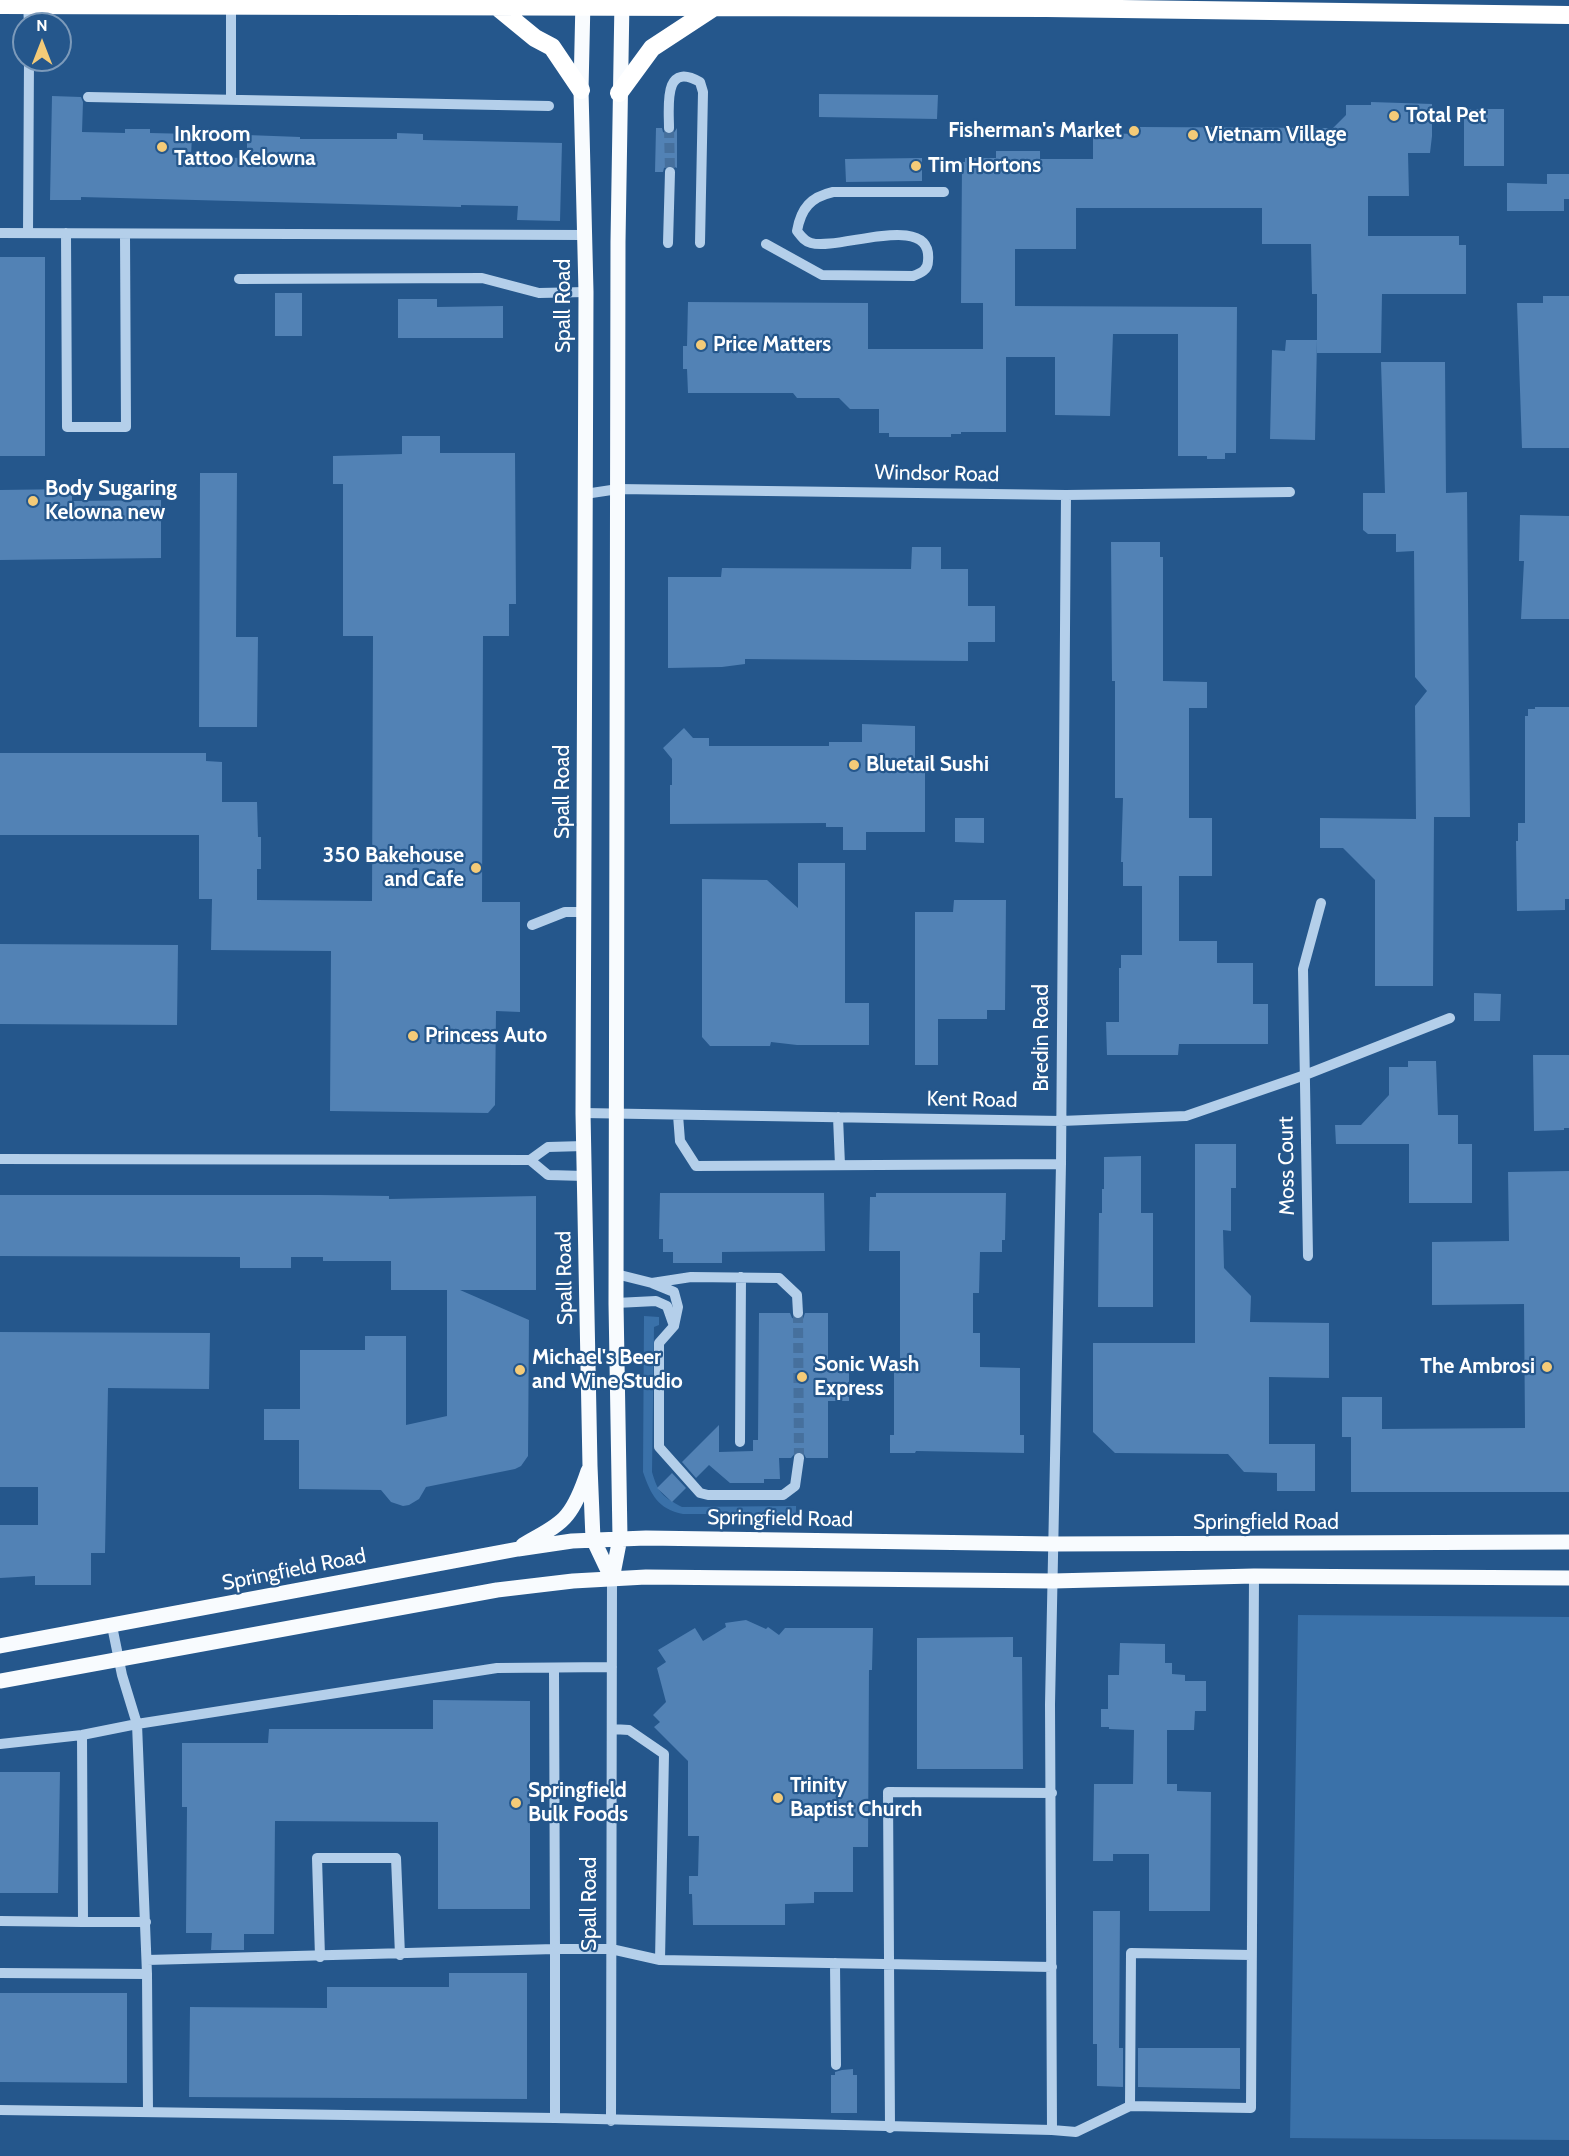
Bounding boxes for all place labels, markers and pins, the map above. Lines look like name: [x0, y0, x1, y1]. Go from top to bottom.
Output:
place label: Total Pet: [1406, 103, 1486, 129]
marker: Total Pet: [1387, 109, 1401, 123]
place label: Fisherman's Market: [948, 118, 1122, 144]
place label: Inkroom Tattoo Kelowna: [174, 122, 316, 172]
place label: Vietnam Village: [1205, 122, 1347, 148]
marker: Fisherman's Market: [1127, 124, 1141, 138]
marker: Vietnam Village: [1186, 128, 1200, 142]
marker: Inkroom Tattoo Kelowna: [155, 140, 169, 154]
place label: Tim Hortons: [928, 153, 1041, 179]
marker: Tim Hortons: [909, 159, 923, 173]
place label: Price Matters: [713, 332, 831, 358]
marker: Price Matters: [694, 338, 708, 352]
place label: Body Sugaring Kelowna new: [45, 476, 177, 526]
marker: Body Sugaring Kelowna new: [26, 494, 40, 508]
place label: Bluetail Sushi: [866, 752, 989, 778]
marker: Bluetail Sushi: [847, 758, 861, 772]
place label: 350 Bakehouse and Cafe: [323, 843, 464, 893]
marker: 350 Bakehouse and Cafe: [469, 861, 483, 875]
place label: Princess Auto: [425, 1023, 547, 1049]
marker: Princess Auto: [406, 1029, 420, 1043]
place label: Michael's Beer and Wine Studio: [532, 1345, 683, 1395]
place label: Sonic Wash Express: [814, 1352, 919, 1402]
place label: The Ambrosi: [1420, 1354, 1535, 1380]
marker: The Ambrosi: [1540, 1360, 1554, 1374]
marker: Michael's Beer and Wine Studio: [513, 1363, 527, 1377]
marker: Sonic Wash Express: [795, 1370, 809, 1384]
place label: Trinity Baptist Church: [790, 1773, 922, 1823]
place label: Springfield Bulk Foods: [528, 1778, 628, 1828]
marker: Trinity Baptist Church: [771, 1791, 785, 1805]
marker: Springfield Bulk Foods: [509, 1796, 523, 1810]

